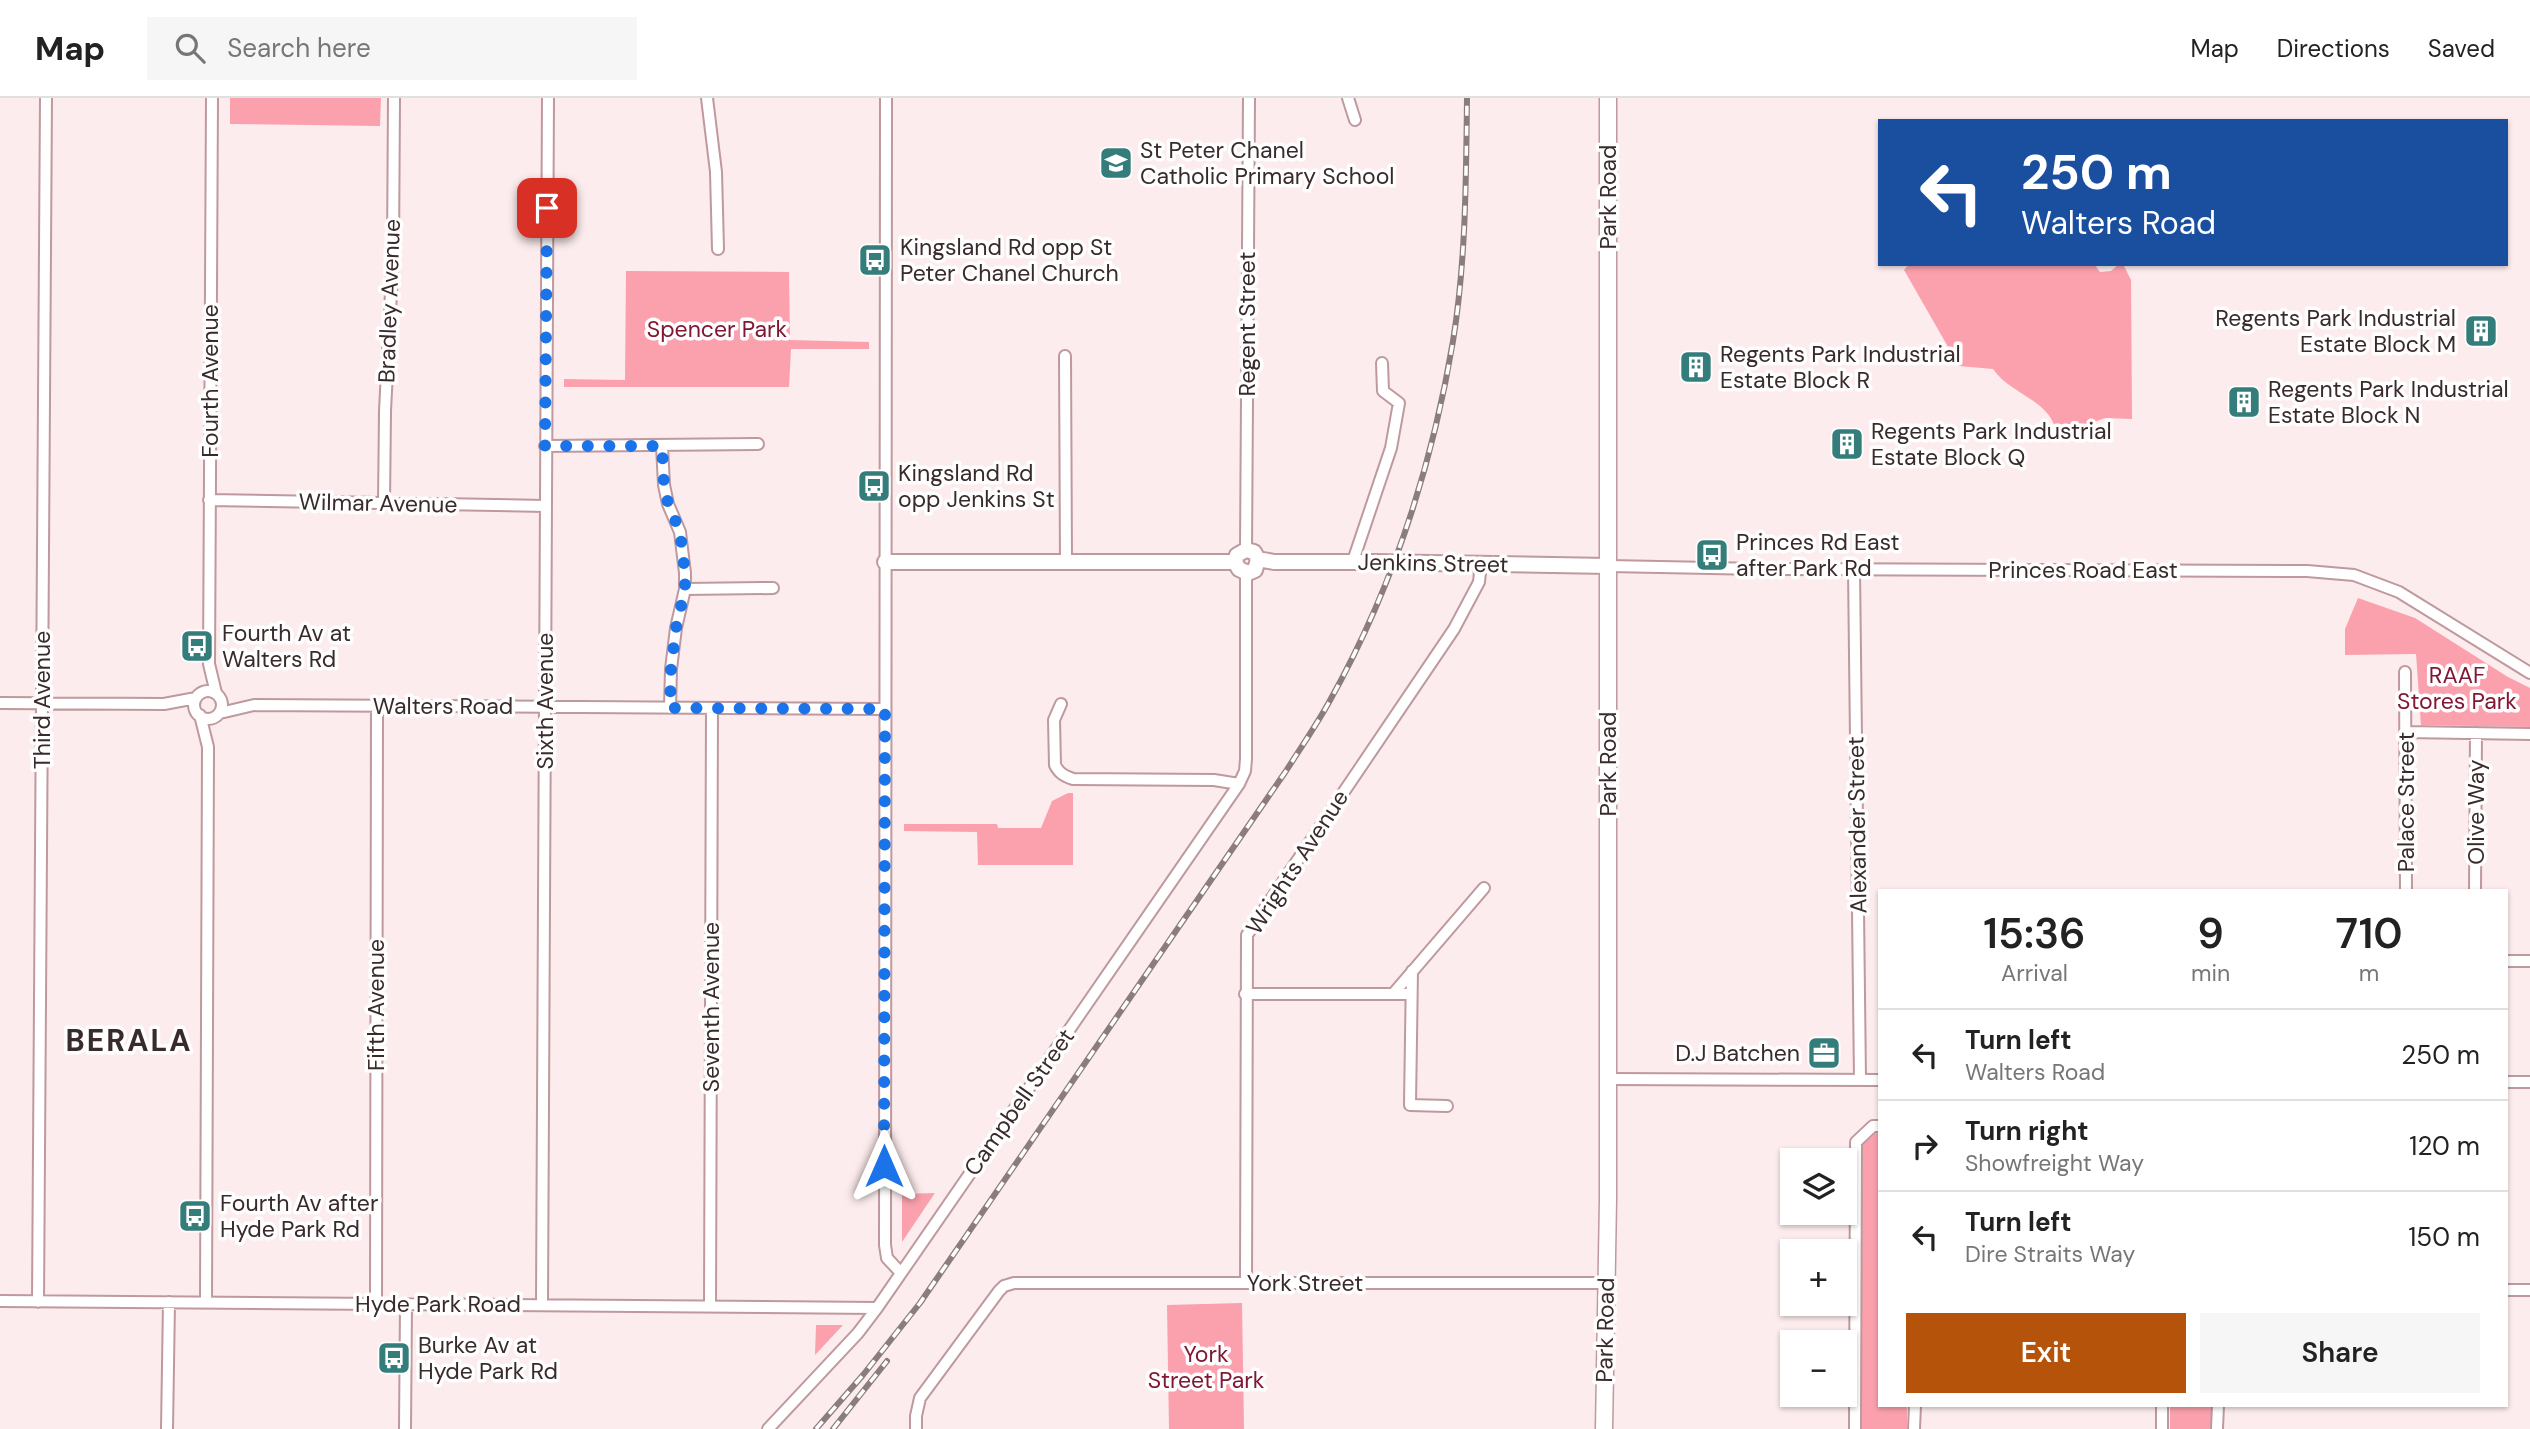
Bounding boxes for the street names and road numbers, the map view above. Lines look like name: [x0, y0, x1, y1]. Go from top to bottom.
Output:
street label: Park Road: [1593, 144, 1623, 250]
street label: Bradley Avenue: [371, 218, 407, 384]
street label: Regent Street: [1232, 252, 1262, 396]
street label: Fourth Avenue: [195, 304, 225, 458]
street label: Wilmar Avenue: [298, 487, 458, 519]
street label: Jenkins Street: [1357, 547, 1509, 579]
street label: Princes Road East: [1988, 555, 2178, 585]
street label: Third Avenue: [27, 631, 57, 769]
street label: Sixth Avenue: [530, 633, 560, 769]
street label: Walters Road: [373, 691, 513, 721]
street label: Park Road: [1593, 711, 1623, 817]
street label: Palace Street: [2391, 732, 2421, 872]
street label: Alexander Street: [1840, 736, 1874, 914]
street label: Olive Way: [2461, 759, 2491, 865]
street label: Wrights Avenue: [1239, 784, 1355, 940]
street label: Seventh Avenue: [696, 922, 726, 1092]
street label: Fifth Avenue: [361, 939, 391, 1071]
street label: Campbell Street: [957, 1023, 1081, 1181]
street label: York Street: [1247, 1268, 1363, 1298]
street label: Park Road: [1589, 1277, 1621, 1383]
street label: Hyde Park Road: [355, 1289, 521, 1319]

